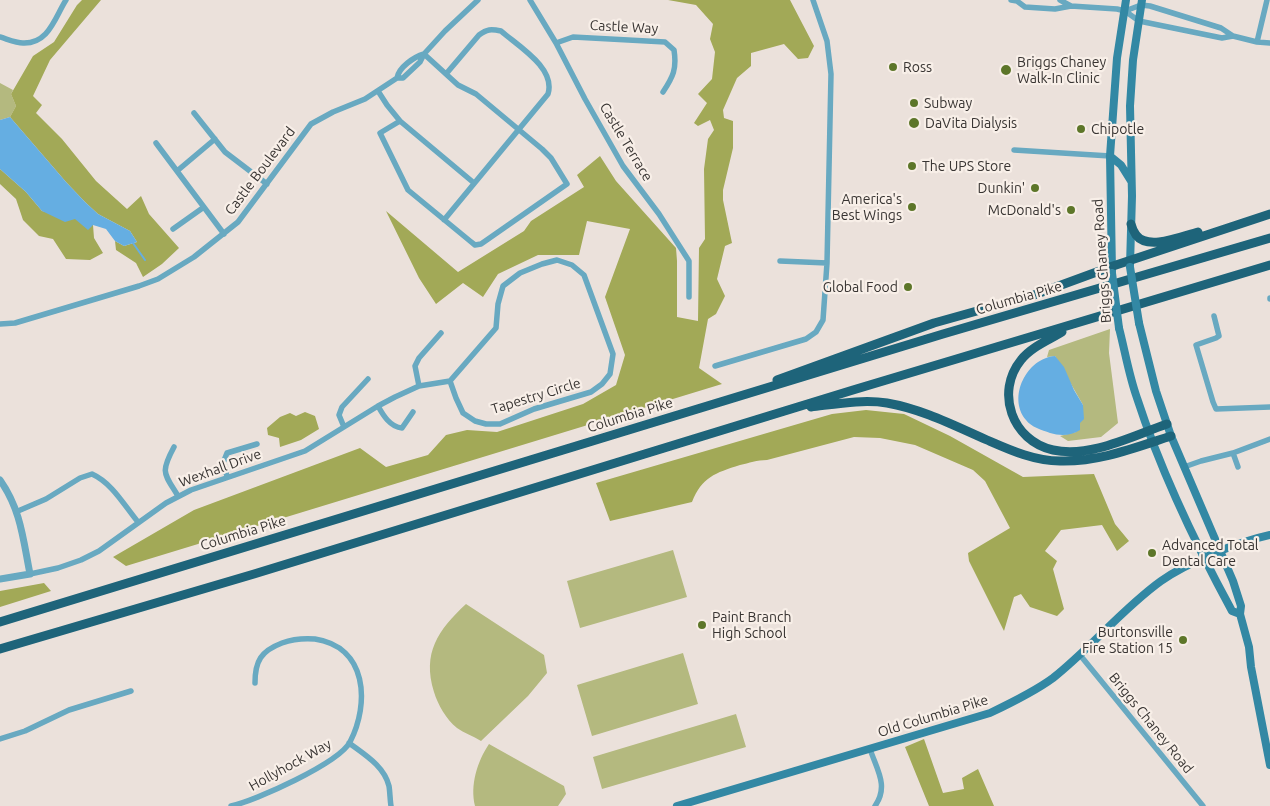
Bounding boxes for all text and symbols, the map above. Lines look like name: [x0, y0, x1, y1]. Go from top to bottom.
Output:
street label: Castle Way: [589, 17, 659, 37]
place label: Briggs Chaney Walk-In Clinic: [1017, 54, 1106, 86]
place label: Ross: [903, 59, 932, 75]
marker: Ross: [887, 61, 899, 73]
marker: Briggs Chaney Walk-In Clinic: [999, 63, 1013, 77]
place label: Subway: [924, 95, 972, 111]
marker: Subway: [908, 97, 920, 109]
street label: Castle Terrace: [596, 100, 656, 184]
place label: DaVita Dialysis: [925, 115, 1017, 131]
marker: DaVita Dialysis: [907, 116, 921, 130]
place label: Chipotle: [1091, 121, 1144, 137]
marker: Chipotle: [1075, 123, 1087, 135]
street label: Castle Boulevard: [221, 124, 299, 218]
place label: The UPS Store: [922, 158, 1011, 174]
marker: The UPS Store: [906, 160, 918, 172]
place label: Dunkin': [978, 180, 1025, 196]
marker: Dunkin': [1029, 182, 1041, 194]
place label: America's Best Wings: [832, 191, 902, 223]
street label: Briggs Chaney Road: [1089, 198, 1115, 324]
marker: America's Best Wings: [906, 201, 918, 213]
place label: McDonald's: [988, 202, 1061, 218]
marker: McDonald's: [1065, 204, 1077, 216]
street label: Columbia Pike: [974, 278, 1064, 318]
place label: Global Food: [823, 279, 898, 295]
marker: Global Food: [902, 281, 914, 293]
street label: Tapestry Circle: [489, 374, 583, 418]
street label: Columbia Pike: [585, 394, 675, 436]
street label: Wexhall Drive: [177, 445, 263, 491]
street label: Columbia Pike: [198, 512, 288, 554]
place label: Advanced Total Dental Care: [1162, 537, 1259, 570]
marker: Advanced Total Dental Care: [1146, 547, 1158, 559]
place label: Paint Branch High School: [712, 609, 791, 642]
marker: Paint Branch High School: [696, 619, 708, 631]
place label: Burtonsville Fire Station 15: [1082, 624, 1173, 656]
marker: Burtonsville Fire Station 15: [1177, 634, 1189, 646]
street label: Briggs Chaney Road: [1105, 669, 1197, 777]
street label: Old Columbia Pike: [876, 691, 990, 741]
street label: Hollyhock Way: [246, 735, 334, 795]

